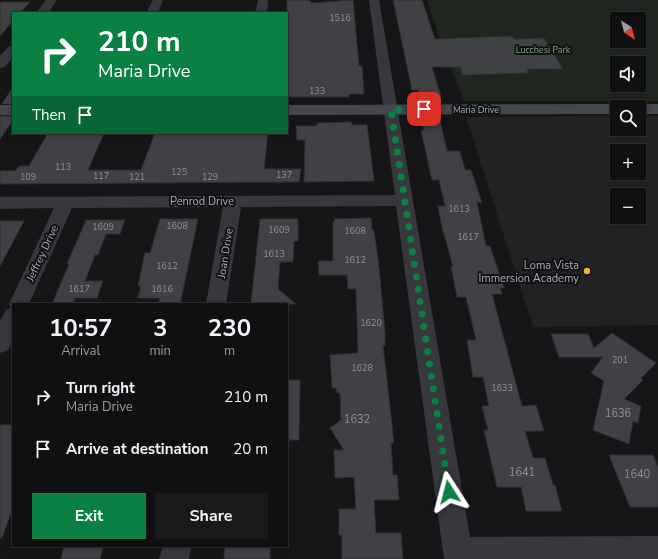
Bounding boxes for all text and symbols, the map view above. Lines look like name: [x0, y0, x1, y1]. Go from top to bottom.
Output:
house number: 1516: [329, 12, 351, 24]
north arrow: [610, 12, 646, 48]
map controls: [610, 12, 646, 224]
text: 210 m: [98, 23, 181, 61]
icon: right: [32, 28, 84, 80]
park label: Lucchesi Park: [516, 44, 571, 56]
button: sound: [610, 56, 646, 92]
text: Maria Drive: [98, 59, 190, 83]
house number: 133: [309, 85, 325, 97]
pin: [407, 92, 441, 126]
icon: arrive: [413, 98, 435, 120]
button: search: [610, 100, 646, 136]
icon: arrive: [74, 104, 96, 126]
street label: Maria Drive: [453, 104, 499, 116]
text: Then: [32, 105, 66, 125]
button: +: [610, 144, 646, 180]
house number: 113: [55, 161, 71, 173]
house number: 125: [171, 166, 187, 178]
house number: 137: [276, 169, 292, 181]
house number: 117: [93, 170, 109, 182]
house number: 109: [20, 171, 36, 183]
house number: 121: [129, 171, 145, 183]
house number: 129: [202, 171, 218, 183]
button: −: [610, 188, 646, 224]
street label: Penrod Drive: [170, 194, 234, 209]
house number: 1613: [448, 203, 470, 215]
house number: 1608: [166, 220, 188, 232]
house number: 1609: [92, 221, 114, 233]
street label: Jeffrey Drive: [22, 222, 62, 285]
house number: 1609: [268, 224, 290, 236]
house number: 1608: [344, 225, 366, 237]
street label: Joan Drive: [214, 227, 237, 280]
house number: 1617: [457, 231, 479, 243]
house number: 1613: [263, 248, 285, 260]
house number: 1612: [344, 254, 366, 266]
place label: Loma Vista Immersion Academy: [478, 258, 579, 286]
house number: 1612: [156, 260, 178, 272]
marker: Loma Vista Immersion Academy: [582, 266, 592, 276]
house number: 1617: [68, 283, 90, 295]
house number: 1616: [151, 283, 173, 295]
text: 10:57: [49, 312, 112, 344]
text: 3: [153, 312, 167, 344]
text: 230: [208, 312, 251, 344]
house number: 1620: [360, 317, 382, 329]
text: Arrival: [61, 342, 100, 360]
text: min: [149, 342, 171, 360]
text: m: [224, 342, 235, 360]
house number: 201: [612, 354, 628, 366]
house number: 1628: [351, 362, 373, 374]
text: Turn right: [66, 378, 135, 398]
house number: 1633: [491, 382, 513, 394]
icon: right: [32, 386, 54, 408]
text: 210 m: [224, 387, 268, 407]
text: Maria Drive: [66, 398, 133, 416]
house number: 1636: [605, 406, 632, 421]
house number: 1632: [344, 412, 370, 427]
icon: arrive: [32, 438, 54, 460]
text: Arrive at destination: [66, 439, 209, 459]
text: 20 m: [233, 439, 268, 459]
house number: 1641: [509, 465, 535, 480]
house number: 1640: [624, 467, 651, 482]
position arrow: [428, 471, 470, 513]
button: Exit: [32, 493, 146, 539]
button: Share: [154, 493, 268, 539]

